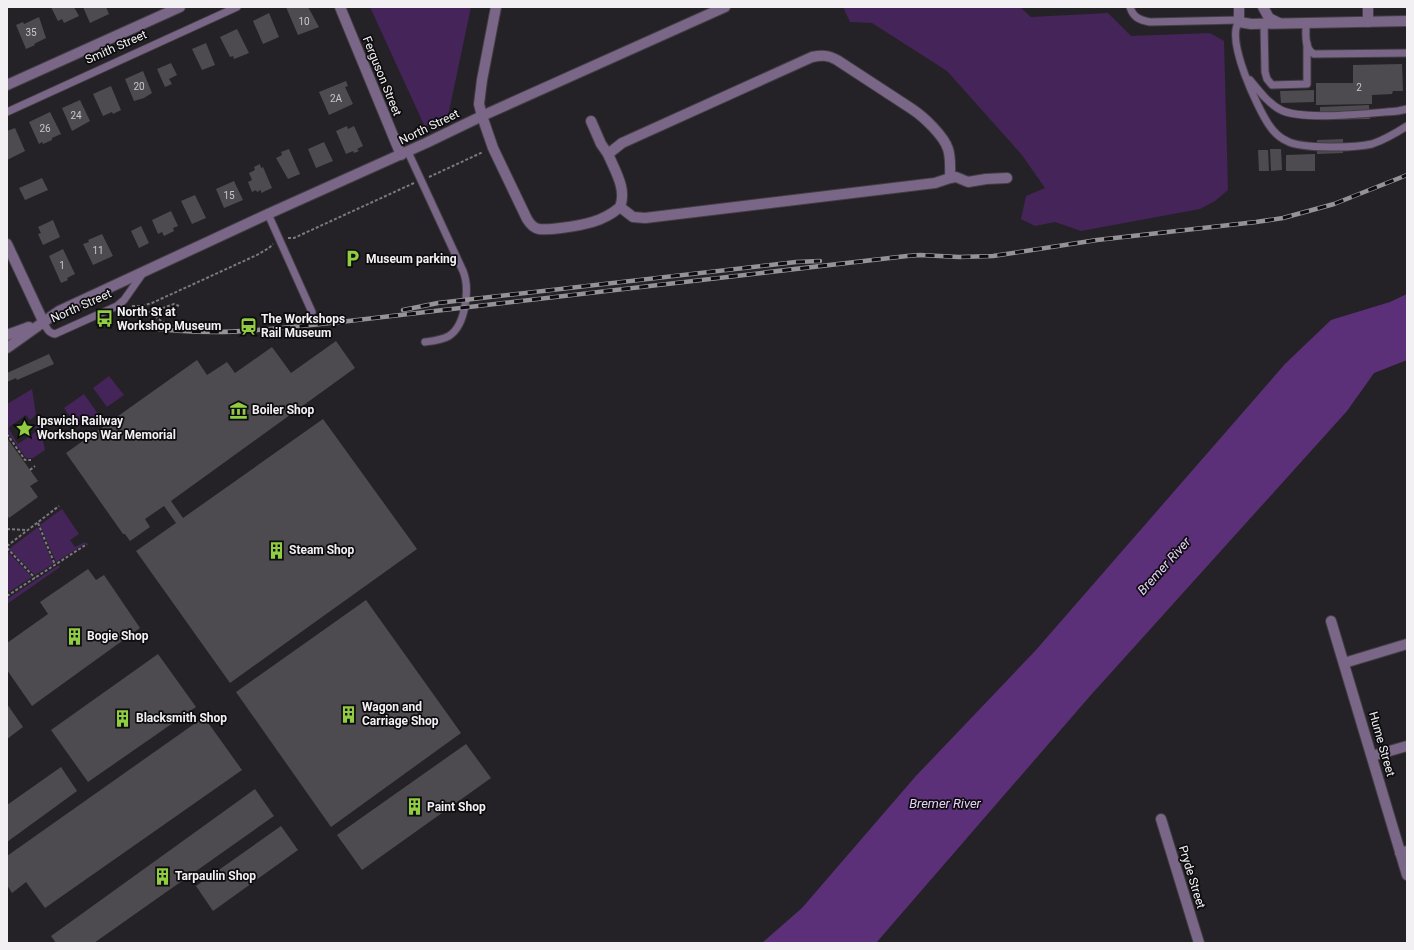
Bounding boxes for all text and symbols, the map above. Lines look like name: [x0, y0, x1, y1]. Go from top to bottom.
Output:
house number: 10: [298, 16, 310, 27]
house number: 35: [25, 27, 37, 38]
street label: Smith Street: [83, 27, 149, 67]
street label: Ferguson Street: [360, 34, 404, 118]
house number: 20: [133, 81, 145, 92]
house number: 2: [1356, 82, 1362, 93]
house number: 2A: [330, 93, 343, 104]
street label: North Street: [397, 106, 461, 148]
house number: 24: [70, 110, 82, 121]
house number: 26: [39, 123, 51, 134]
house number: 15: [223, 190, 235, 201]
house number: 11: [92, 245, 104, 256]
parking icon: Museum parking: [343, 249, 363, 269]
place label: Museum parking: [366, 252, 457, 266]
house number: 1: [59, 260, 65, 271]
street label: North Street: [48, 286, 114, 326]
place label: North St at Workshop Museum: [117, 305, 221, 333]
bus stop icon: North St at Workshop Museum: [94, 309, 114, 329]
place label: The Workshops Rail Museum: [261, 312, 345, 340]
station icon: The Workshops Rail Museum: [238, 316, 258, 336]
museum icon: Boiler Shop: [229, 400, 249, 420]
place label: Boiler Shop: [252, 403, 315, 417]
place label: Ipswich Railway Workshops War Memorial: [37, 414, 176, 442]
place icon: Ipswich Railway Workshops War Memorial: [14, 418, 34, 438]
water label: Bremer River: [1134, 534, 1194, 598]
building icon: Steam Shop: [266, 540, 286, 560]
place label: Steam Shop: [289, 543, 355, 557]
building icon: Bogie Shop: [64, 626, 84, 646]
place label: Bogie Shop: [87, 629, 149, 643]
place label: Wagon and Carriage Shop: [362, 700, 439, 728]
building icon: Wagon and Carriage Shop: [339, 704, 359, 724]
building icon: Blacksmith Shop: [113, 708, 133, 728]
street label: Hume Street: [1366, 710, 1398, 778]
place label: Blacksmith Shop: [136, 711, 227, 725]
water label: Bremer River: [909, 796, 982, 811]
building icon: Paint Shop: [404, 797, 424, 817]
place label: Paint Shop: [427, 800, 486, 814]
street label: Pryde Street: [1176, 844, 1208, 910]
building icon: Tarpaulin Shop: [152, 866, 172, 886]
place label: Tarpaulin Shop: [175, 869, 256, 883]

